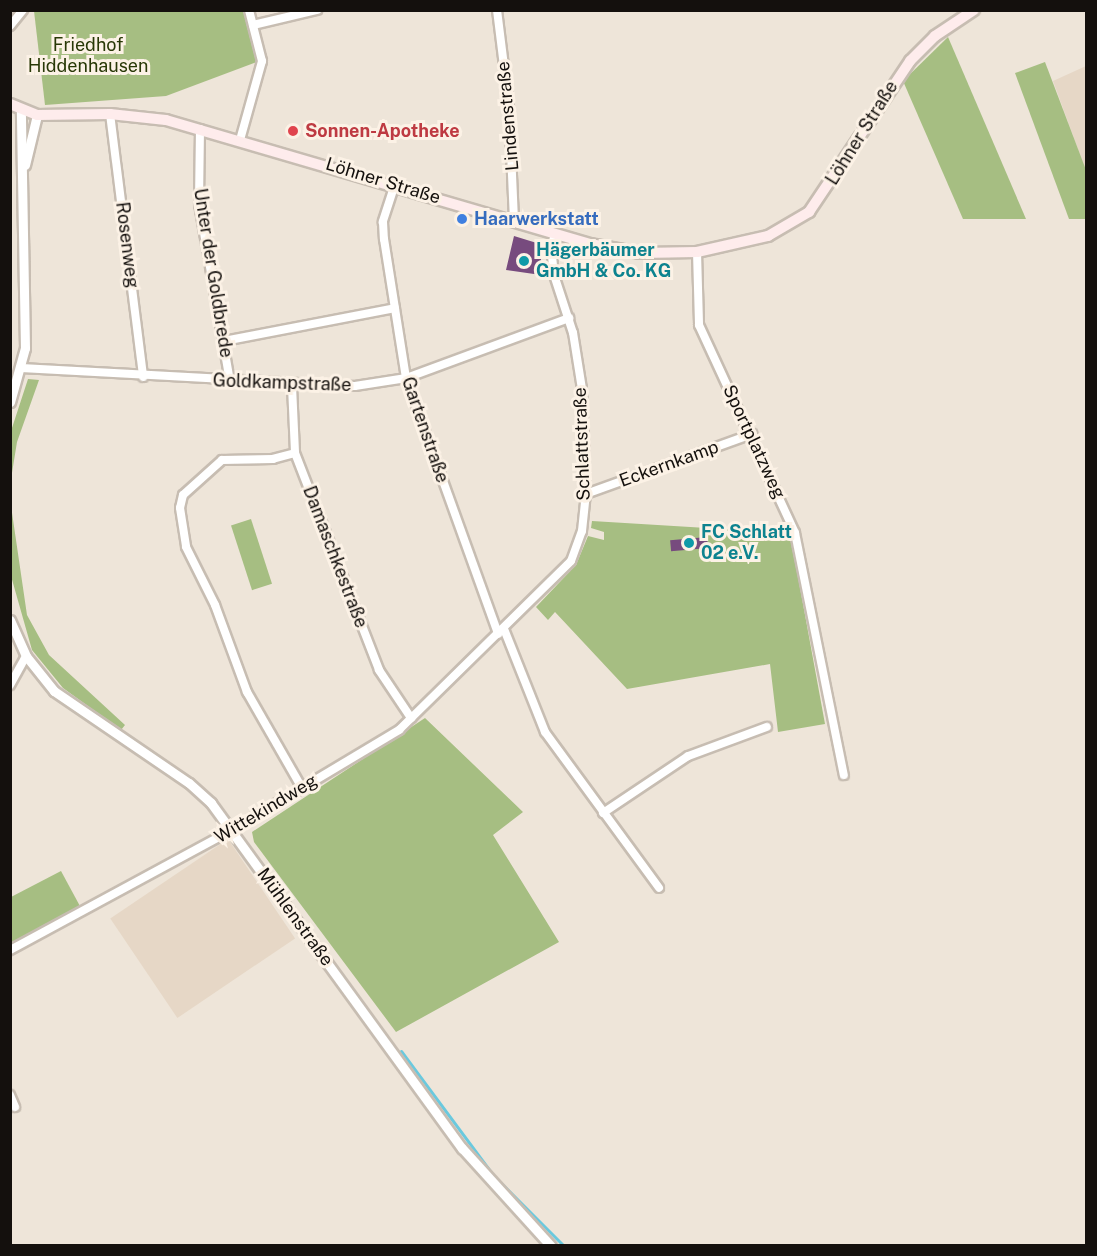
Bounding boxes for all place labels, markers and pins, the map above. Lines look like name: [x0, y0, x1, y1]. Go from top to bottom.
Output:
place label: Sonnen-Apotheke: [305, 120, 460, 142]
marker: Sonnen-Apotheke: [286, 124, 300, 138]
place label: Haarwerkstatt: [474, 208, 599, 230]
marker: Haarwerkstatt: [455, 212, 469, 226]
place label: Hägerbäumer GmbH & Co. KG: [536, 240, 671, 282]
marker: Hägerbäumer GmbH & Co. KG: [517, 254, 531, 268]
place label: FC Schlatt 02 e.V.: [701, 522, 792, 564]
marker: FC Schlatt 02 e.V.: [682, 536, 696, 550]

